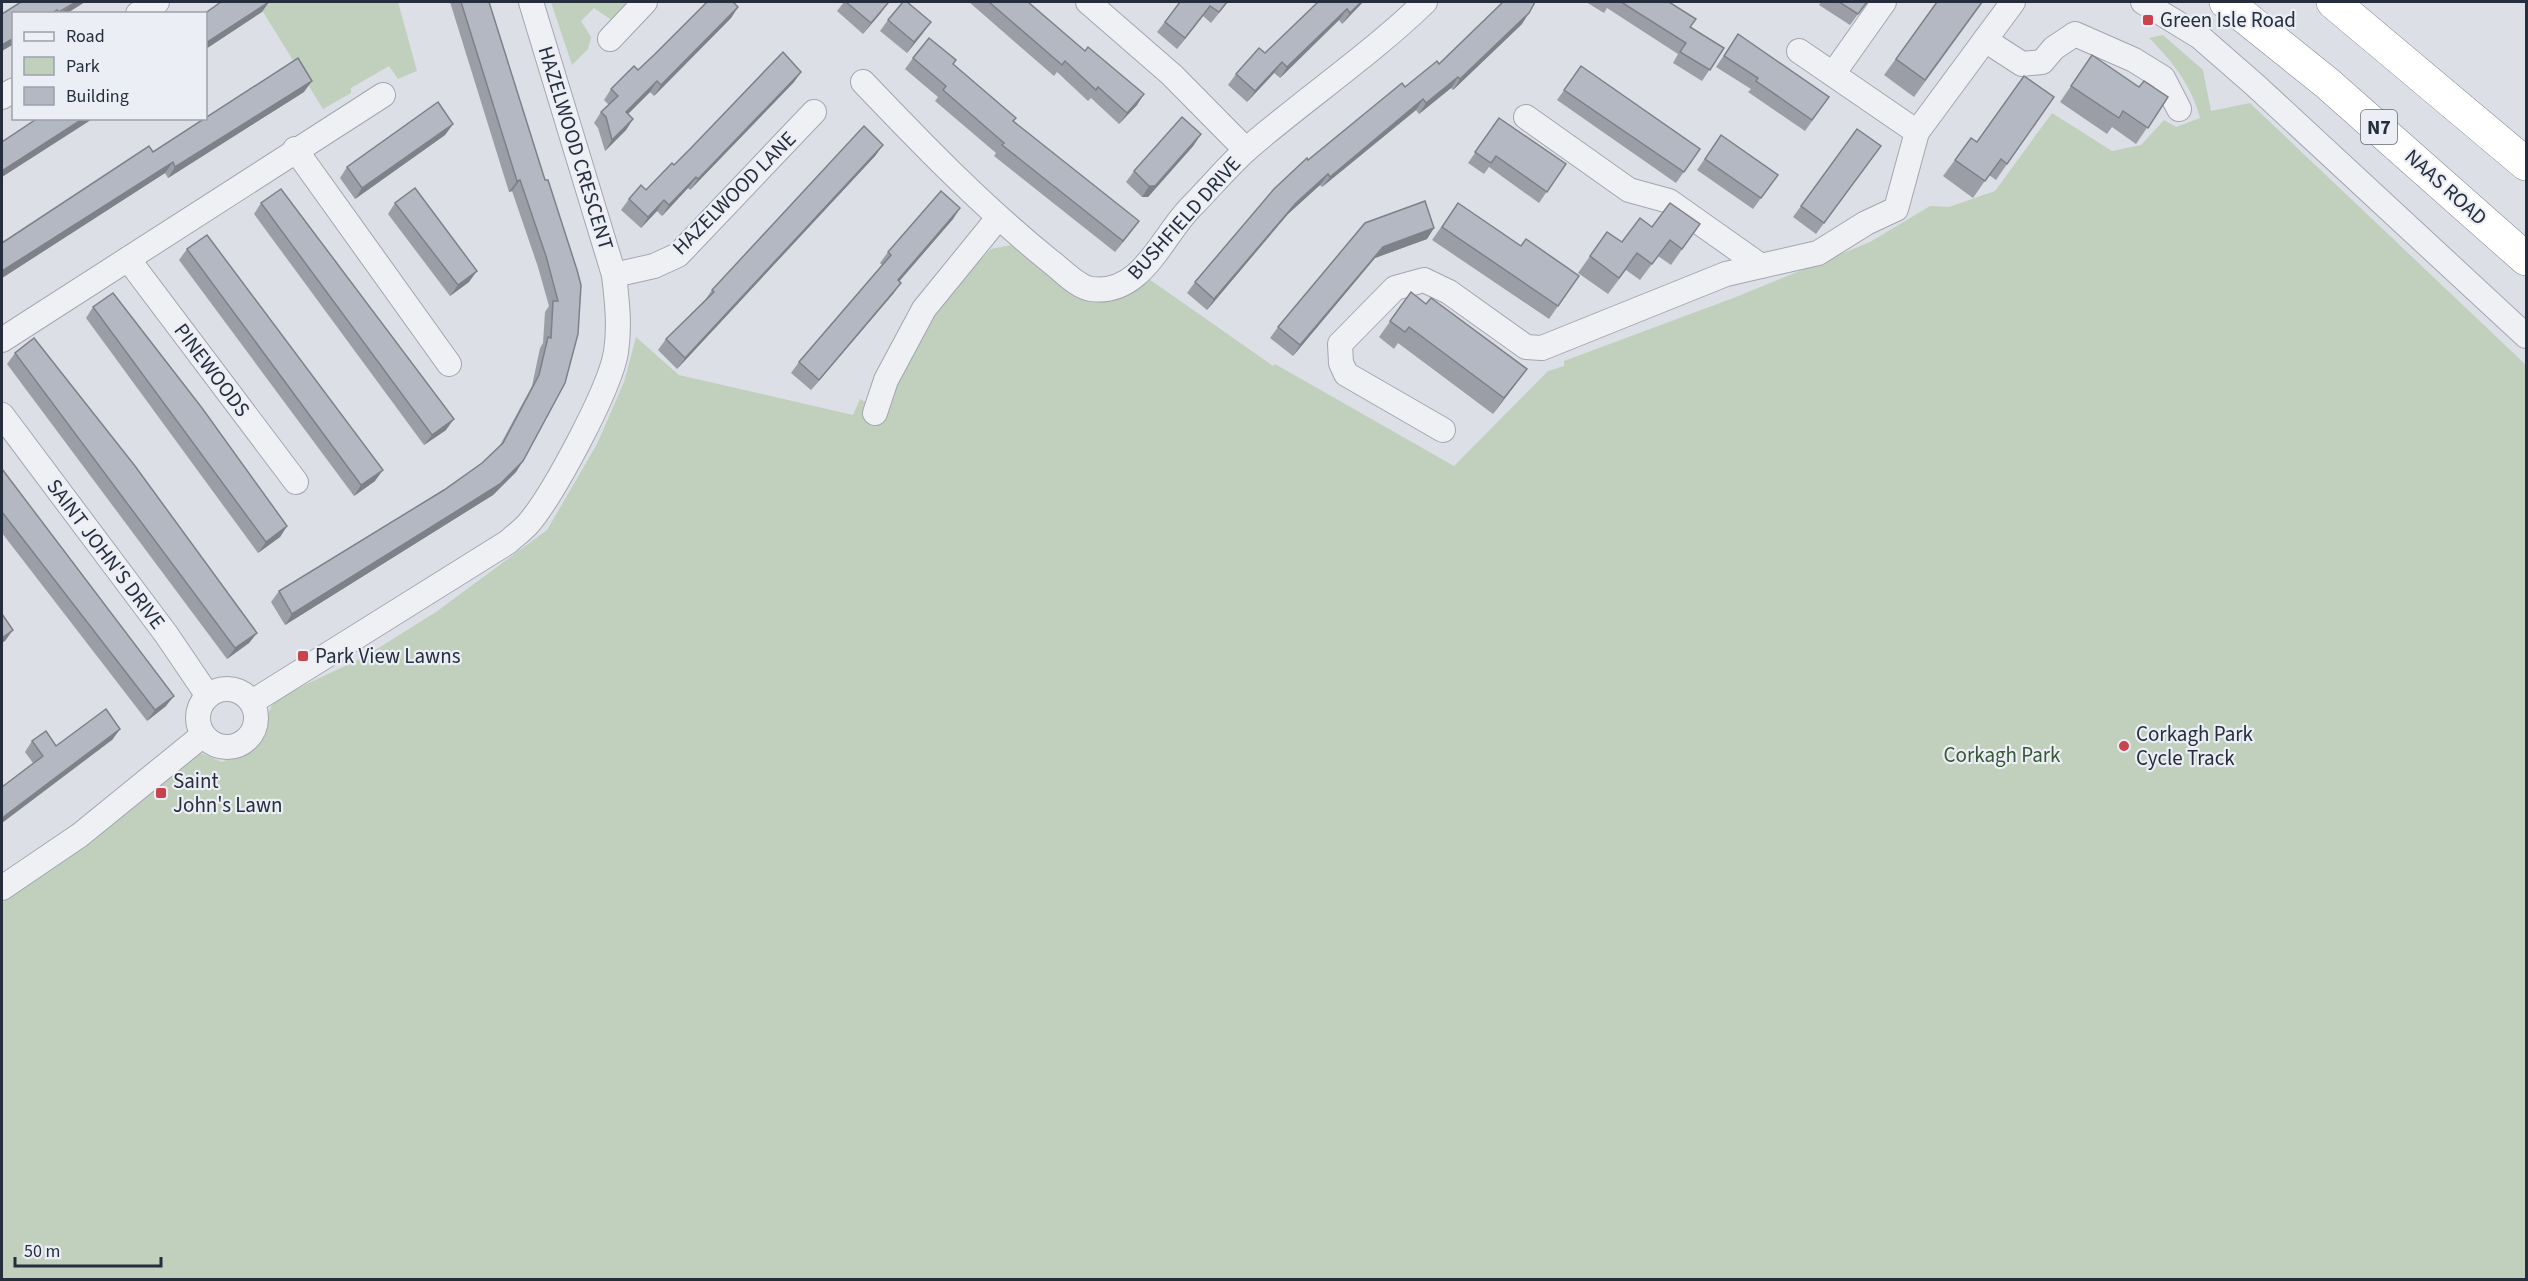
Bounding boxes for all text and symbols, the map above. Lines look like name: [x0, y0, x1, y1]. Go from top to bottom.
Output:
place label: Green Isle Road: [2160, 5, 2296, 35]
legend: [12, 12, 207, 120]
marker: Green Isle Road: [2141, 13, 2155, 27]
text: Road: [66, 24, 105, 49]
street label: HAZELWOOD CRESCENT: [531, 42, 621, 254]
text: Park: [66, 54, 100, 79]
text: Building: [66, 84, 129, 109]
road number: N7: [2361, 110, 2397, 144]
street label: HAZELWOOD LANE: [665, 124, 803, 262]
street label: NAAS ROAD: [2398, 142, 2494, 232]
street label: BUSHFIELD DRIVE: [1120, 150, 1248, 286]
street label: PINEWOODS: [167, 317, 257, 423]
street label: SAINT JOHN'S DRIVE: [40, 473, 172, 635]
place label: Park View Lawns: [315, 641, 461, 671]
marker: Park View Lawns: [296, 649, 310, 663]
place label: Corkagh Park Cycle Track: [2136, 719, 2253, 773]
marker: Corkagh Park Cycle Track: [2117, 739, 2131, 753]
park label: Corkagh Park: [1944, 740, 2061, 770]
place label: Saint John's Lawn: [173, 766, 283, 820]
marker: Saint John's Lawn: [154, 786, 168, 800]
scale bar: [15, 1230, 160, 1268]
text: 50 m: [24, 1239, 60, 1264]

